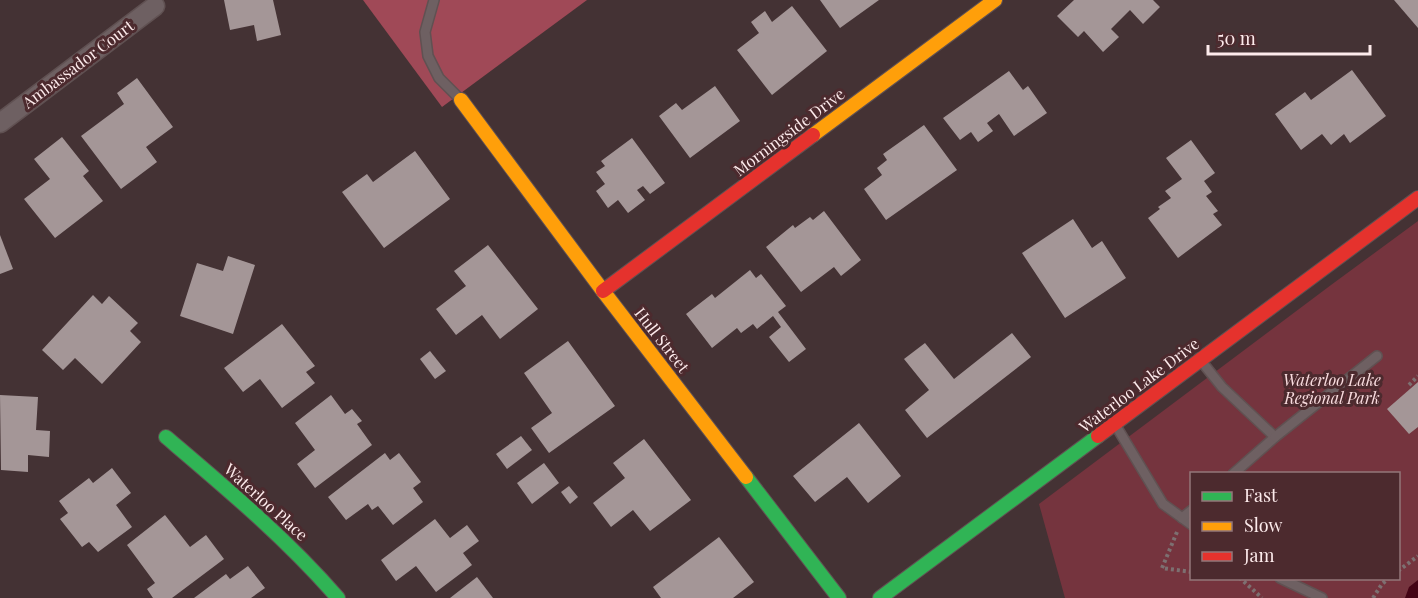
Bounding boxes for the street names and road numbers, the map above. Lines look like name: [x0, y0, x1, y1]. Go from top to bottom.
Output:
street label: Ambassador Court: [17, 15, 138, 113]
street label: Morningside Drive: [729, 83, 848, 180]
street label: Hull Street: [630, 303, 695, 377]
street label: Waterloo Lake Drive: [1074, 333, 1203, 437]
street label: Waterloo Place: [219, 458, 313, 545]

